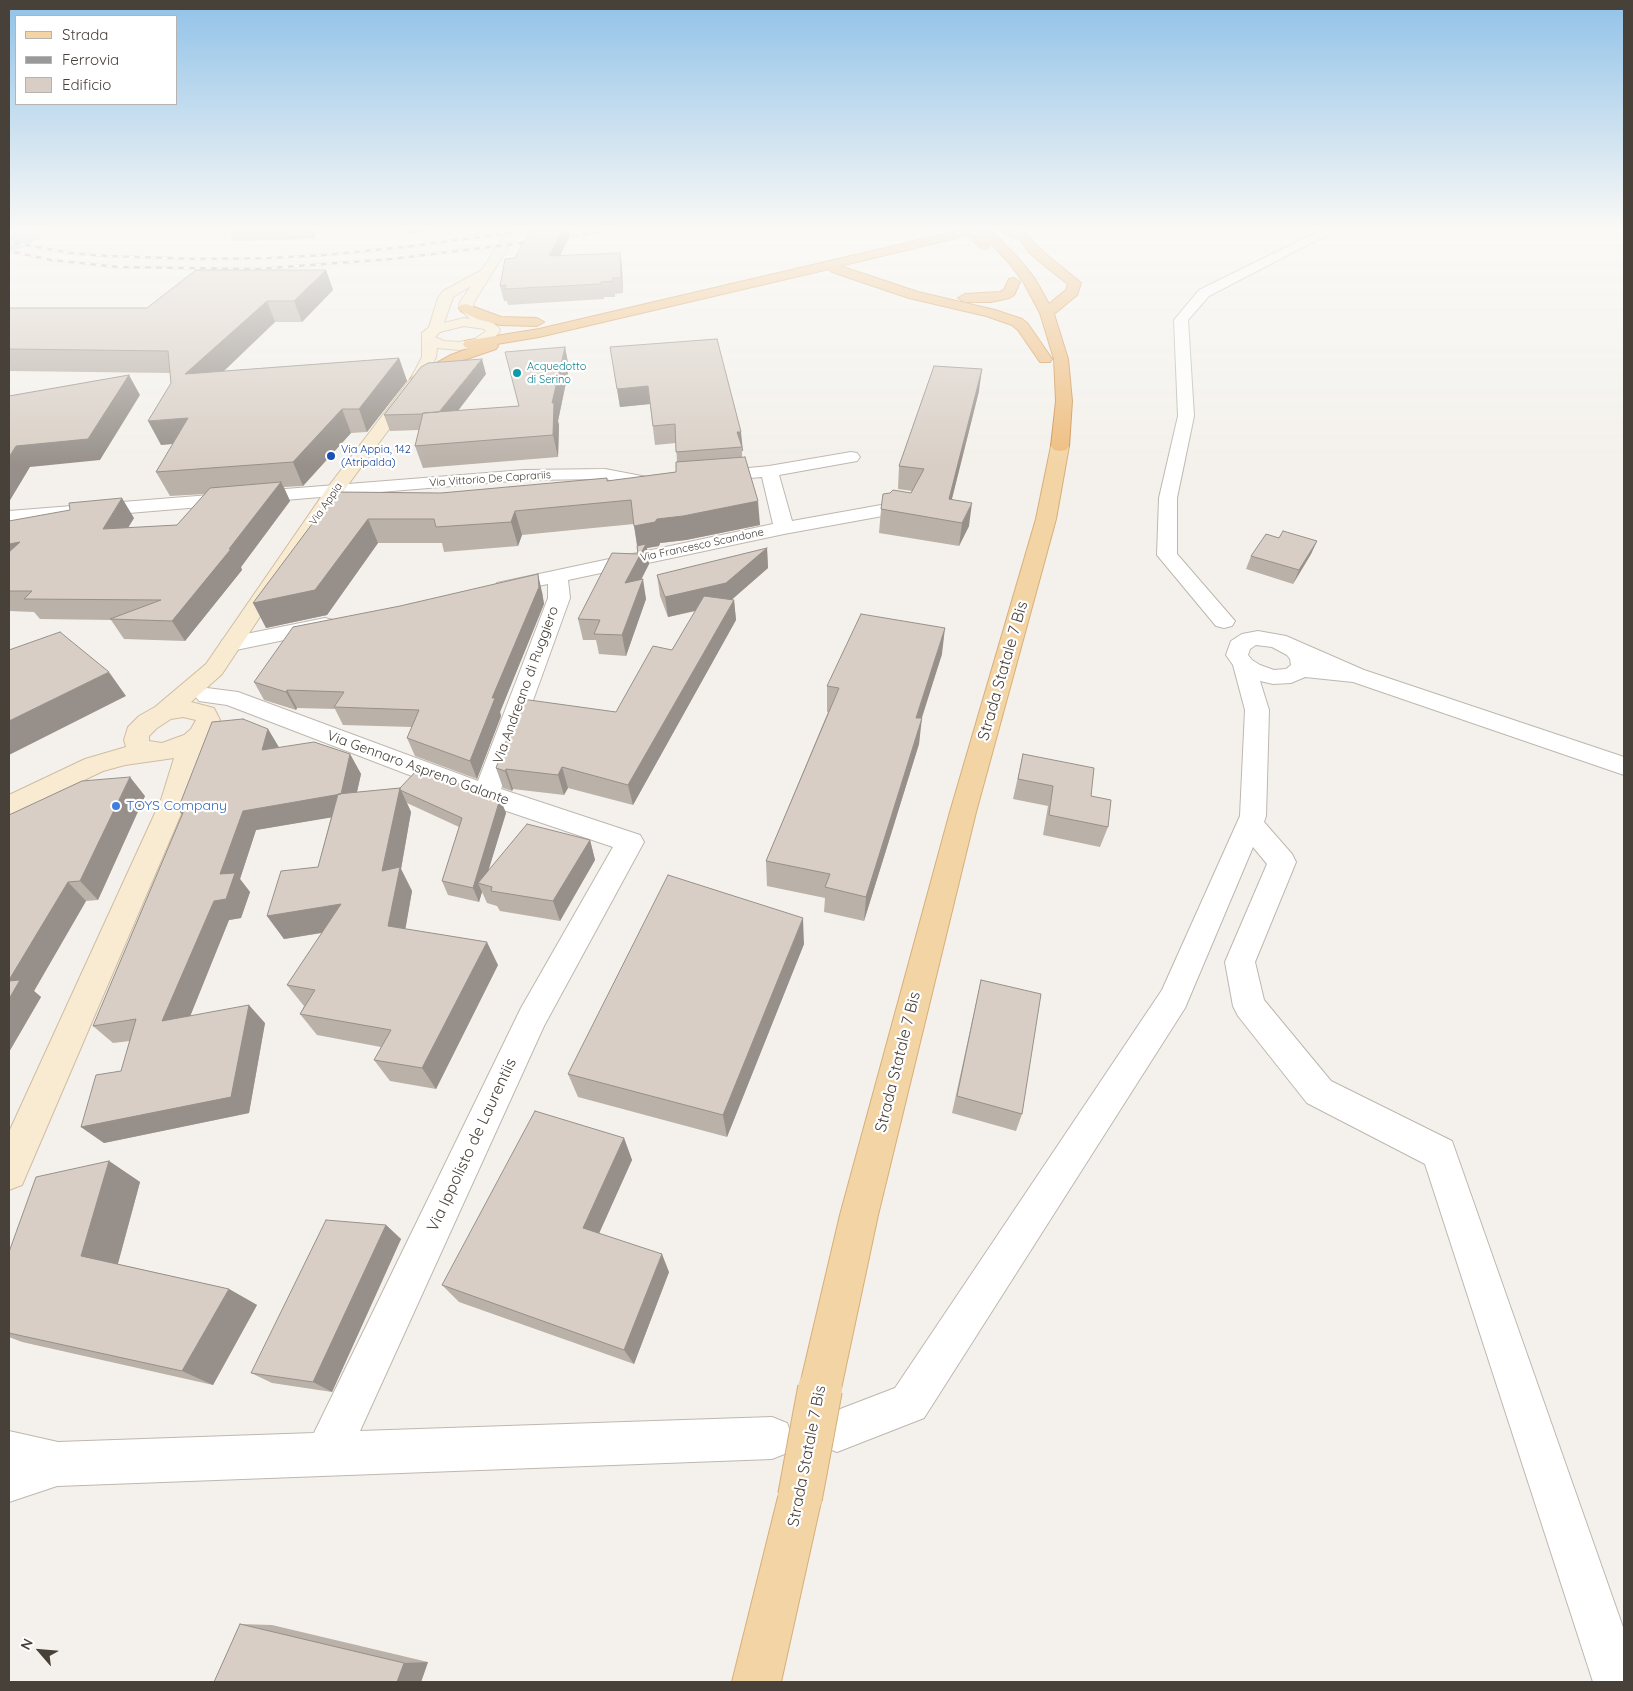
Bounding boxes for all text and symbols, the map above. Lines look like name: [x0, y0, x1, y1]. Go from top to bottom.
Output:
legend: [15, 15, 178, 105]
text: Strada: [62, 25, 108, 44]
text: Ferrovia: [62, 50, 119, 69]
text: Edificio: [62, 75, 111, 94]
place label: Acquedotto di Serino: [527, 360, 586, 386]
marker: Acquedotto di Serino: [511, 367, 523, 379]
place label: Via Appia, 142 (Atripalda): [341, 443, 411, 469]
marker: Via Appia, 142 (Atripalda): [325, 450, 337, 462]
street label: Via Vittorio De Caprariis: [429, 468, 551, 490]
street label: Via Appia: [307, 480, 345, 528]
street label: Via Francesco Scandone: [639, 525, 765, 565]
street label: Strada Statale 7 Bis: [974, 599, 1032, 743]
street label: Via Andreano di Ruggiero: [490, 604, 562, 766]
street label: Via Gennaro Aspreno Galante: [325, 727, 511, 809]
place label: TOYS Company: [126, 798, 227, 814]
marker: TOYS Company: [110, 800, 122, 812]
street label: Strada Statale 7 Bis: [871, 990, 925, 1134]
street label: Via Ippolisto de Laurentiis: [423, 1055, 521, 1235]
street label: Strada Statale 7 Bis: [784, 1384, 830, 1528]
north arrow: [15, 1626, 65, 1676]
text: N: [16, 1636, 37, 1653]

